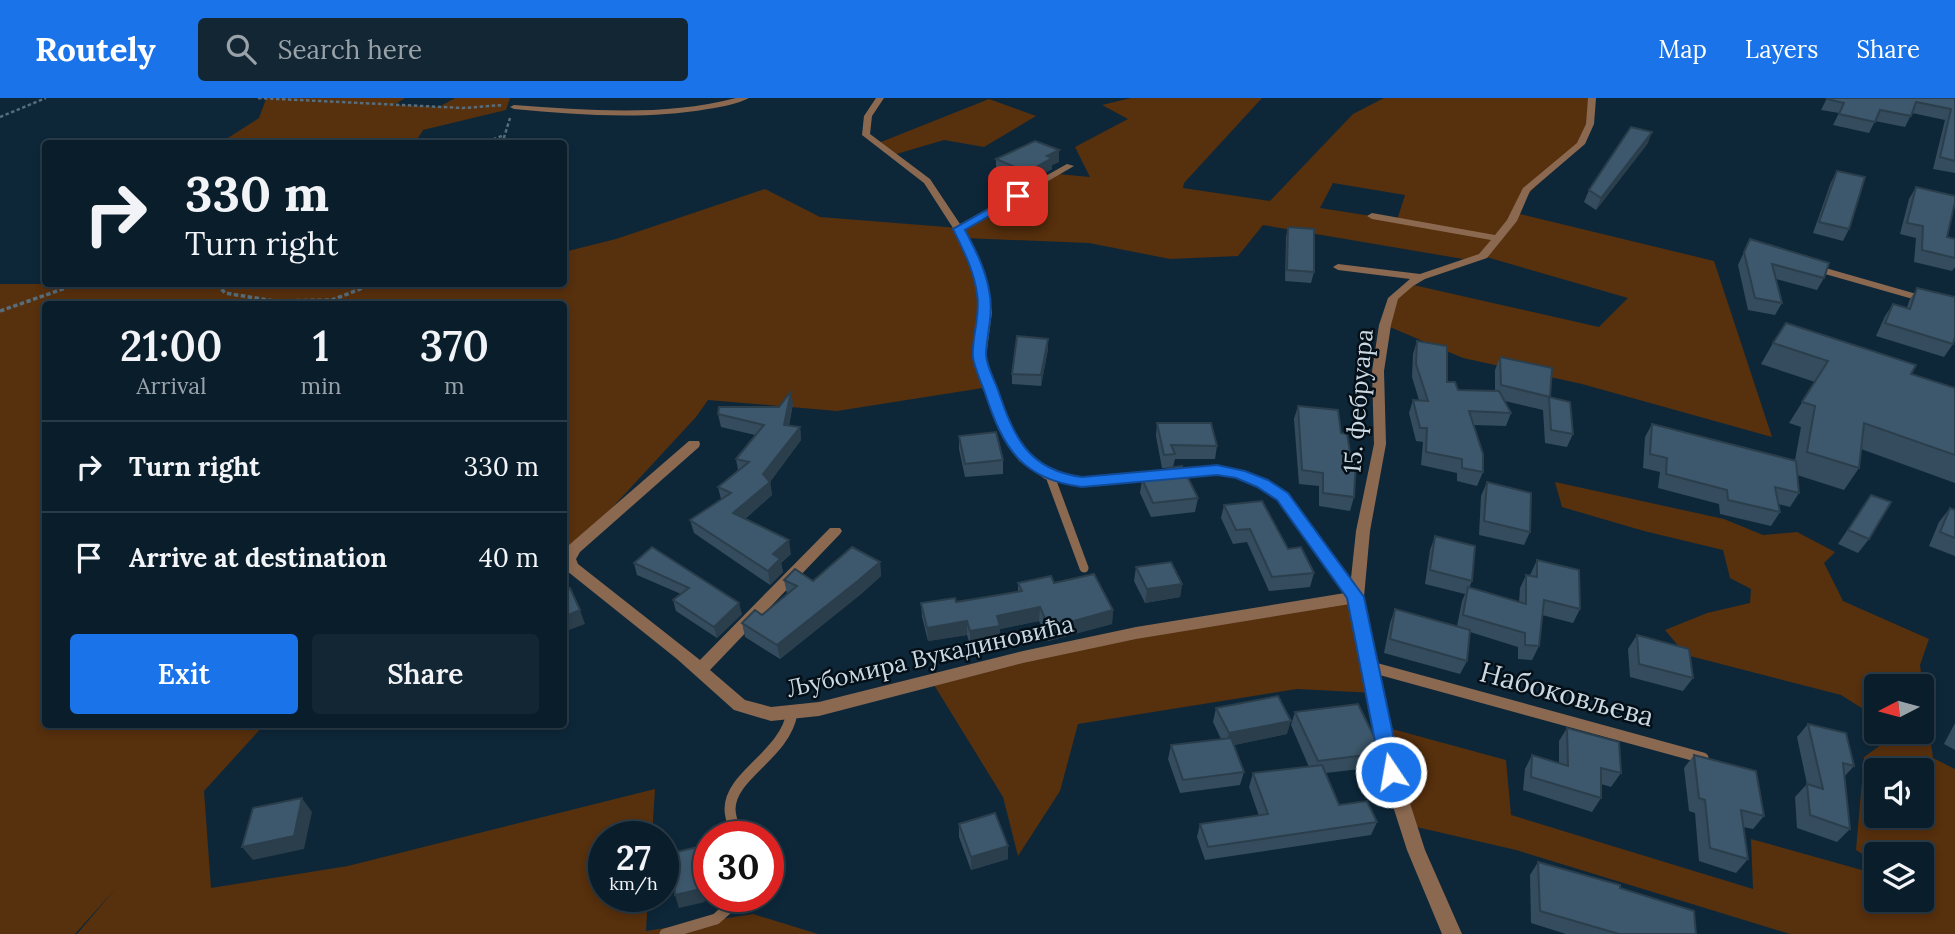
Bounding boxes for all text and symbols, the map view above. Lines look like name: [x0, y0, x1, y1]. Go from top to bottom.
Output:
search box: [198, 18, 688, 81]
text: Routely: [35, 28, 156, 70]
icon: search: [222, 30, 260, 68]
text: Search here: [278, 33, 422, 66]
text: Map: [1658, 34, 1707, 65]
text: Layers: [1745, 34, 1818, 65]
text: Share: [1856, 34, 1920, 65]
text: 330 m: [185, 162, 329, 224]
pin: [988, 166, 1048, 226]
icon: right: [70, 168, 161, 259]
icon: arrive: [999, 177, 1037, 215]
text: Turn right: [185, 223, 338, 264]
text: 21:00: [120, 319, 223, 373]
text: 1: [313, 319, 329, 373]
text: 370: [420, 319, 489, 373]
street label: 15. фебруара: [1336, 328, 1380, 474]
text: Arrival: [136, 371, 206, 400]
text: min: [301, 371, 342, 400]
text: m: [444, 371, 465, 400]
icon: right: [70, 448, 108, 486]
text: Turn right: [129, 450, 260, 483]
text: 330 m: [464, 450, 539, 483]
icon: arrive: [70, 539, 108, 577]
text: Arrive at destination: [129, 541, 387, 574]
text: 40 m: [479, 541, 539, 574]
street label: Љубомира Вукадиновића: [783, 608, 1077, 704]
button: Exit: [70, 634, 298, 714]
button: Share: [312, 634, 539, 714]
street label: Набоковљева: [1476, 653, 1658, 735]
north arrow: [1864, 674, 1934, 744]
map controls: [1864, 674, 1934, 912]
position arrow: [1354, 735, 1428, 809]
button: sound: [1864, 758, 1934, 828]
speed limit sign: 30: [693, 821, 784, 912]
text: 27: [616, 835, 651, 880]
button: layers: [1864, 842, 1934, 912]
text: km/h: [609, 872, 658, 895]

